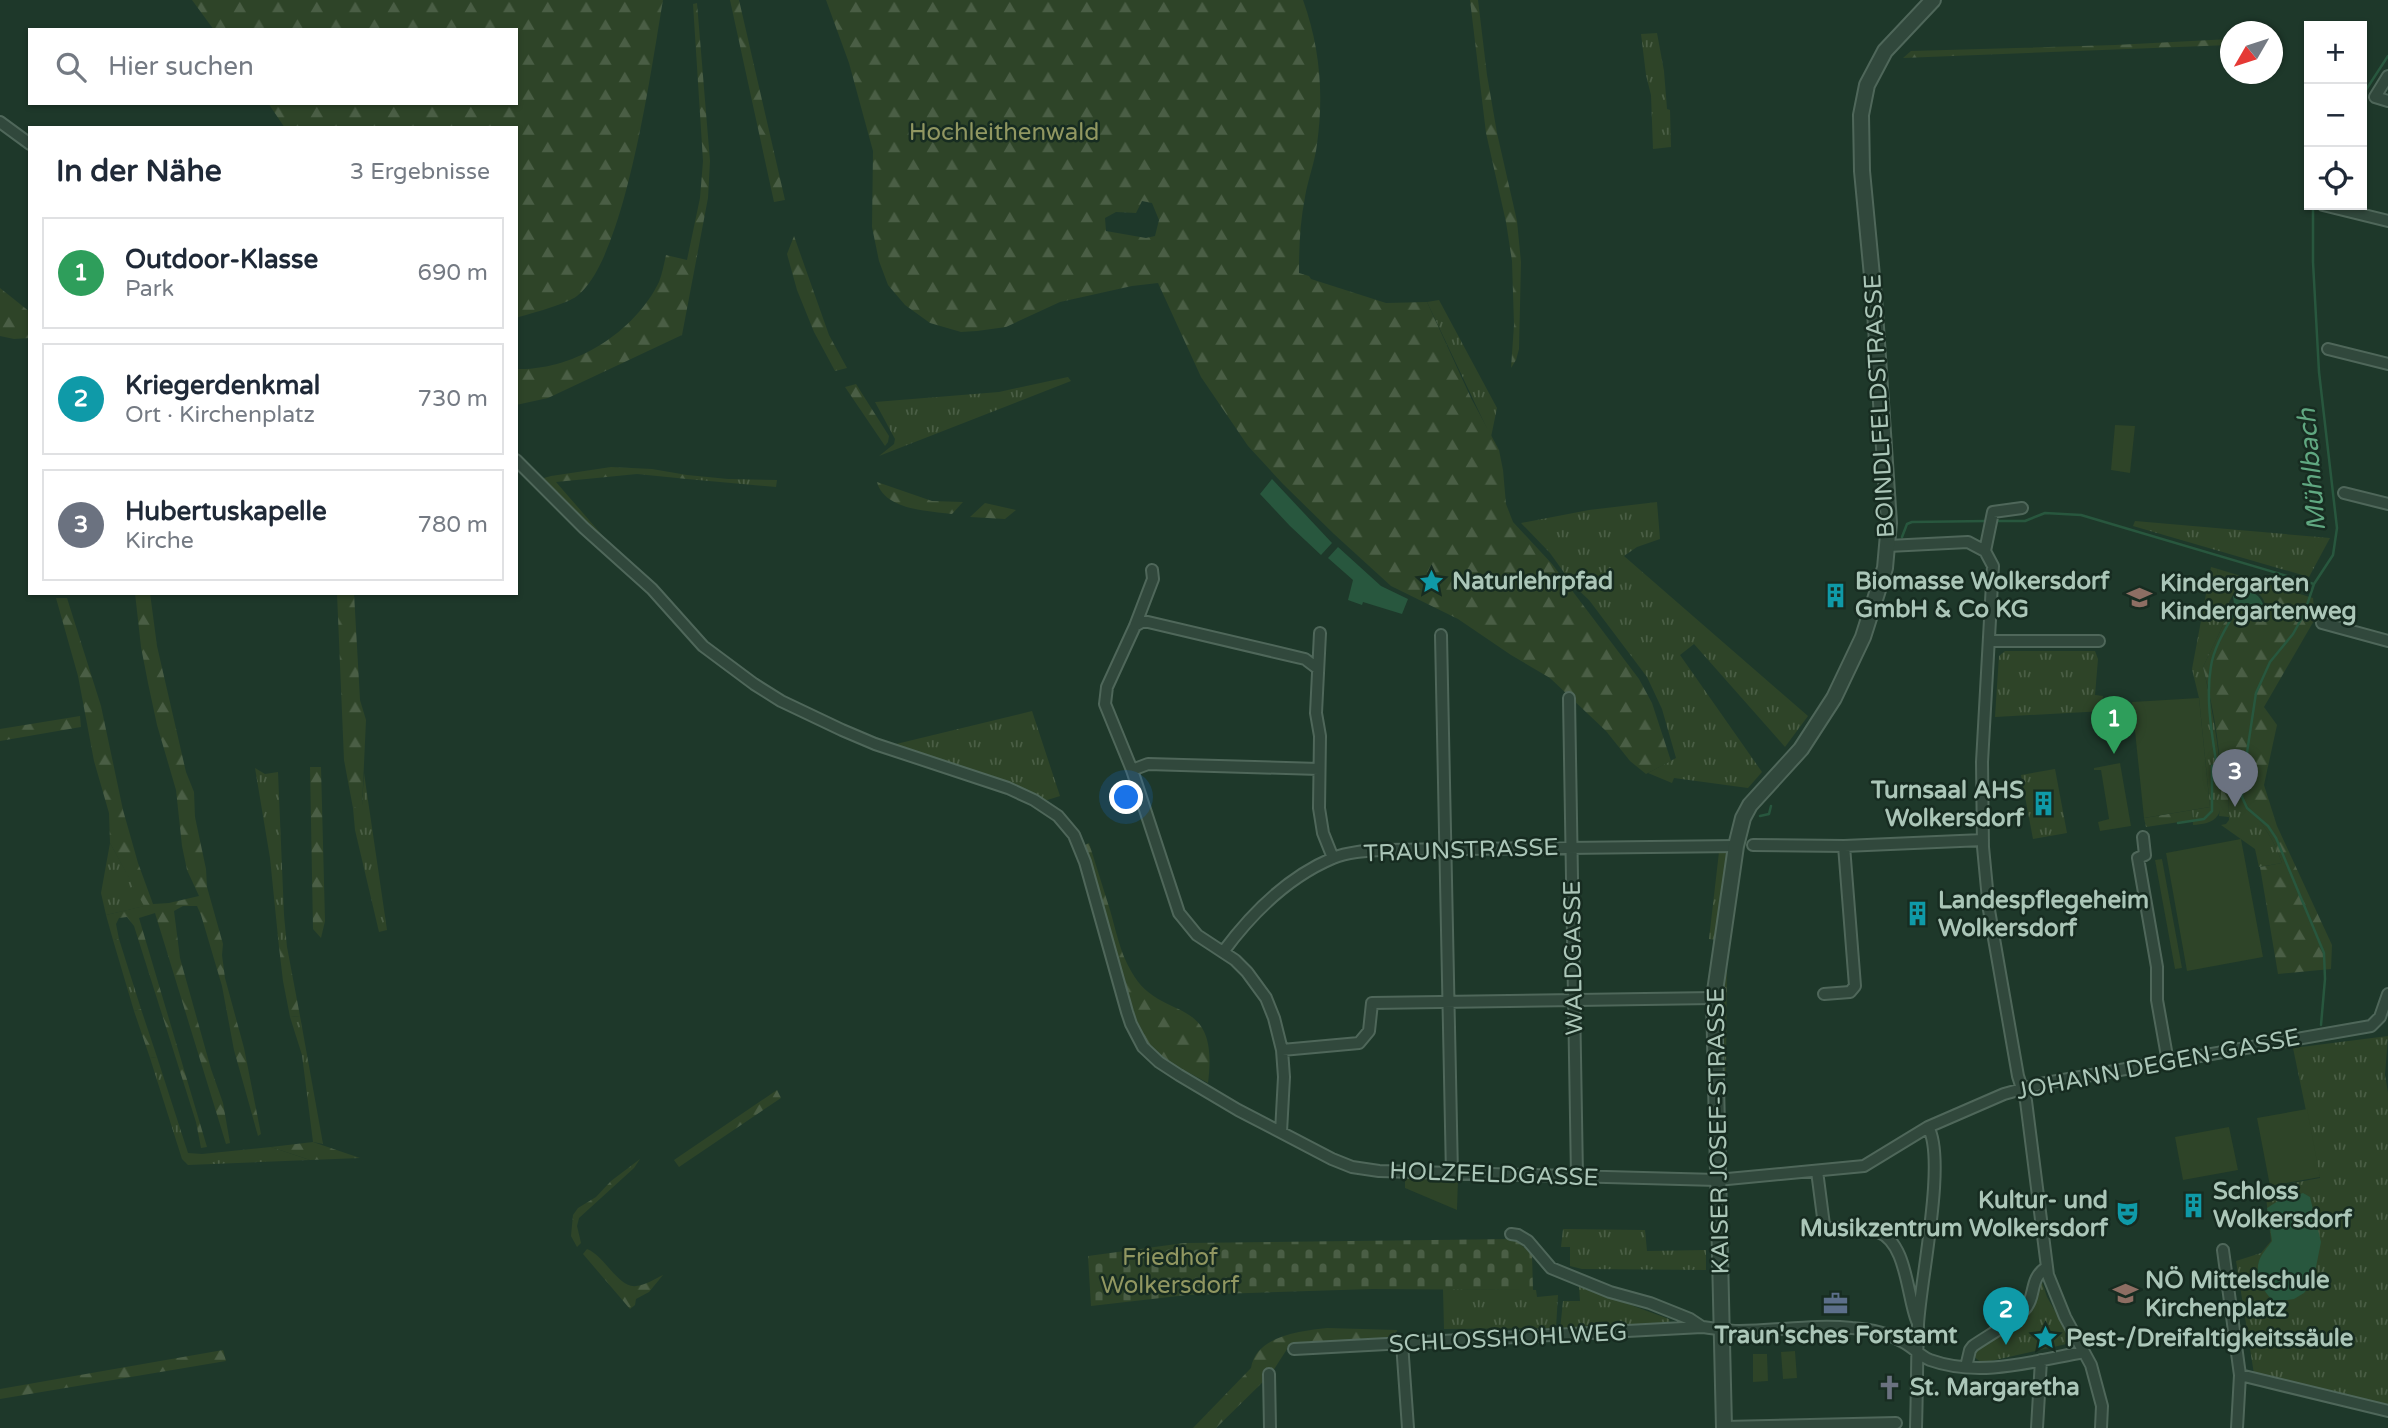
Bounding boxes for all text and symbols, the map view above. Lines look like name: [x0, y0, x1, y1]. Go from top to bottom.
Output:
north arrow: [2220, 21, 2283, 84]
map controls: [2304, 21, 2367, 210]
button: +: [2304, 21, 2367, 84]
search box: [28, 28, 518, 105]
icon: search: [52, 48, 90, 86]
text: Hier suchen: [108, 51, 254, 82]
button: −: [2304, 84, 2367, 147]
park label: Hochleithenwald: [909, 118, 1099, 147]
button: locate: [2304, 147, 2367, 210]
text: In der Nähe: [56, 153, 222, 190]
text: 3 Ergebnisse: [350, 158, 490, 186]
text: Outdoor-Klasse: [125, 244, 318, 275]
text: 1: [74, 259, 88, 287]
text: 690 m: [418, 259, 488, 287]
street label: BOINDLFELDSTRASSE: [1858, 273, 1901, 539]
text: Park: [125, 275, 174, 303]
text: Kriegerdenkmal: [125, 370, 320, 401]
text: 2: [74, 385, 88, 413]
text: 730 m: [418, 385, 488, 413]
text: Ort · Kirchenplatz: [125, 401, 315, 429]
water label: Mühlbach: [2291, 406, 2332, 533]
text: Hubertuskapelle: [125, 496, 327, 527]
text: 3: [74, 511, 88, 539]
text: 780 m: [418, 511, 488, 539]
text: Kirche: [125, 527, 194, 555]
place icon: Naturlehrpfad: [1418, 567, 1446, 595]
place label: Naturlehrpfad: [1452, 567, 1613, 596]
place label: Biomasse Wolkersdorf GmbH & Co KG: [1855, 567, 2110, 624]
place label: Kindergarten Kindergartenweg: [2160, 569, 2357, 626]
building icon: Biomasse Wolkersdorf GmbH & Co KG: [1821, 581, 1849, 609]
school or university icon: Kindergarten Kindergartenweg: [2126, 583, 2154, 611]
pin: 1: [2091, 696, 2137, 754]
pin: 3: [2212, 749, 2258, 807]
place label: Turnsaal AHS Wolkersdorf: [1870, 776, 2025, 833]
your location: [1109, 780, 1143, 814]
building icon: Turnsaal AHS Wolkersdorf: [2030, 790, 2058, 818]
street label: TRAUNSTRASSE: [1363, 833, 1559, 868]
street label: WALDGASSE: [1558, 880, 1589, 1036]
place label: Landespflegeheim Wolkersdorf: [1938, 886, 2149, 943]
building icon: Landespflegeheim Wolkersdorf: [1904, 900, 1932, 928]
street label: KAISER JOSEF-STRASSE: [1701, 987, 1736, 1275]
street label: JOHANN DEGEN-GASSE: [2014, 1023, 2302, 1106]
street label: HOLZFELDGASSE: [1389, 1156, 1599, 1193]
place label: Schloss Wolkersdorf: [2213, 1177, 2353, 1234]
place label: Kultur- und Musikzentrum Wolkersdorf: [1800, 1186, 2109, 1243]
building icon: Schloss Wolkersdorf: [2179, 1191, 2207, 1219]
theatre icon: Kultur- und Musikzentrum Wolkersdorf: [2114, 1200, 2142, 1228]
park label: Friedhof Wolkersdorf: [1100, 1243, 1240, 1300]
place label: NÖ Mittelschule Kirchenplatz: [2145, 1266, 2330, 1323]
school or university icon: NÖ Mittelschule Kirchenplatz: [2111, 1280, 2139, 1308]
pin: 2: [1983, 1287, 2029, 1345]
office icon: Traun'sches Forstamt: [1822, 1290, 1850, 1318]
street label: SCHLOSSHOHLWEG: [1388, 1318, 1628, 1359]
place label: Traun'sches Forstamt: [1714, 1321, 1958, 1350]
place icon: Pest-/Dreifaltigkeitssäule: [2032, 1324, 2060, 1352]
place label: Pest-/Dreifaltigkeitssäule: [2066, 1324, 2354, 1353]
church icon: St. Margaretha: [1876, 1373, 1904, 1401]
place label: St. Margaretha: [1910, 1373, 2080, 1402]

